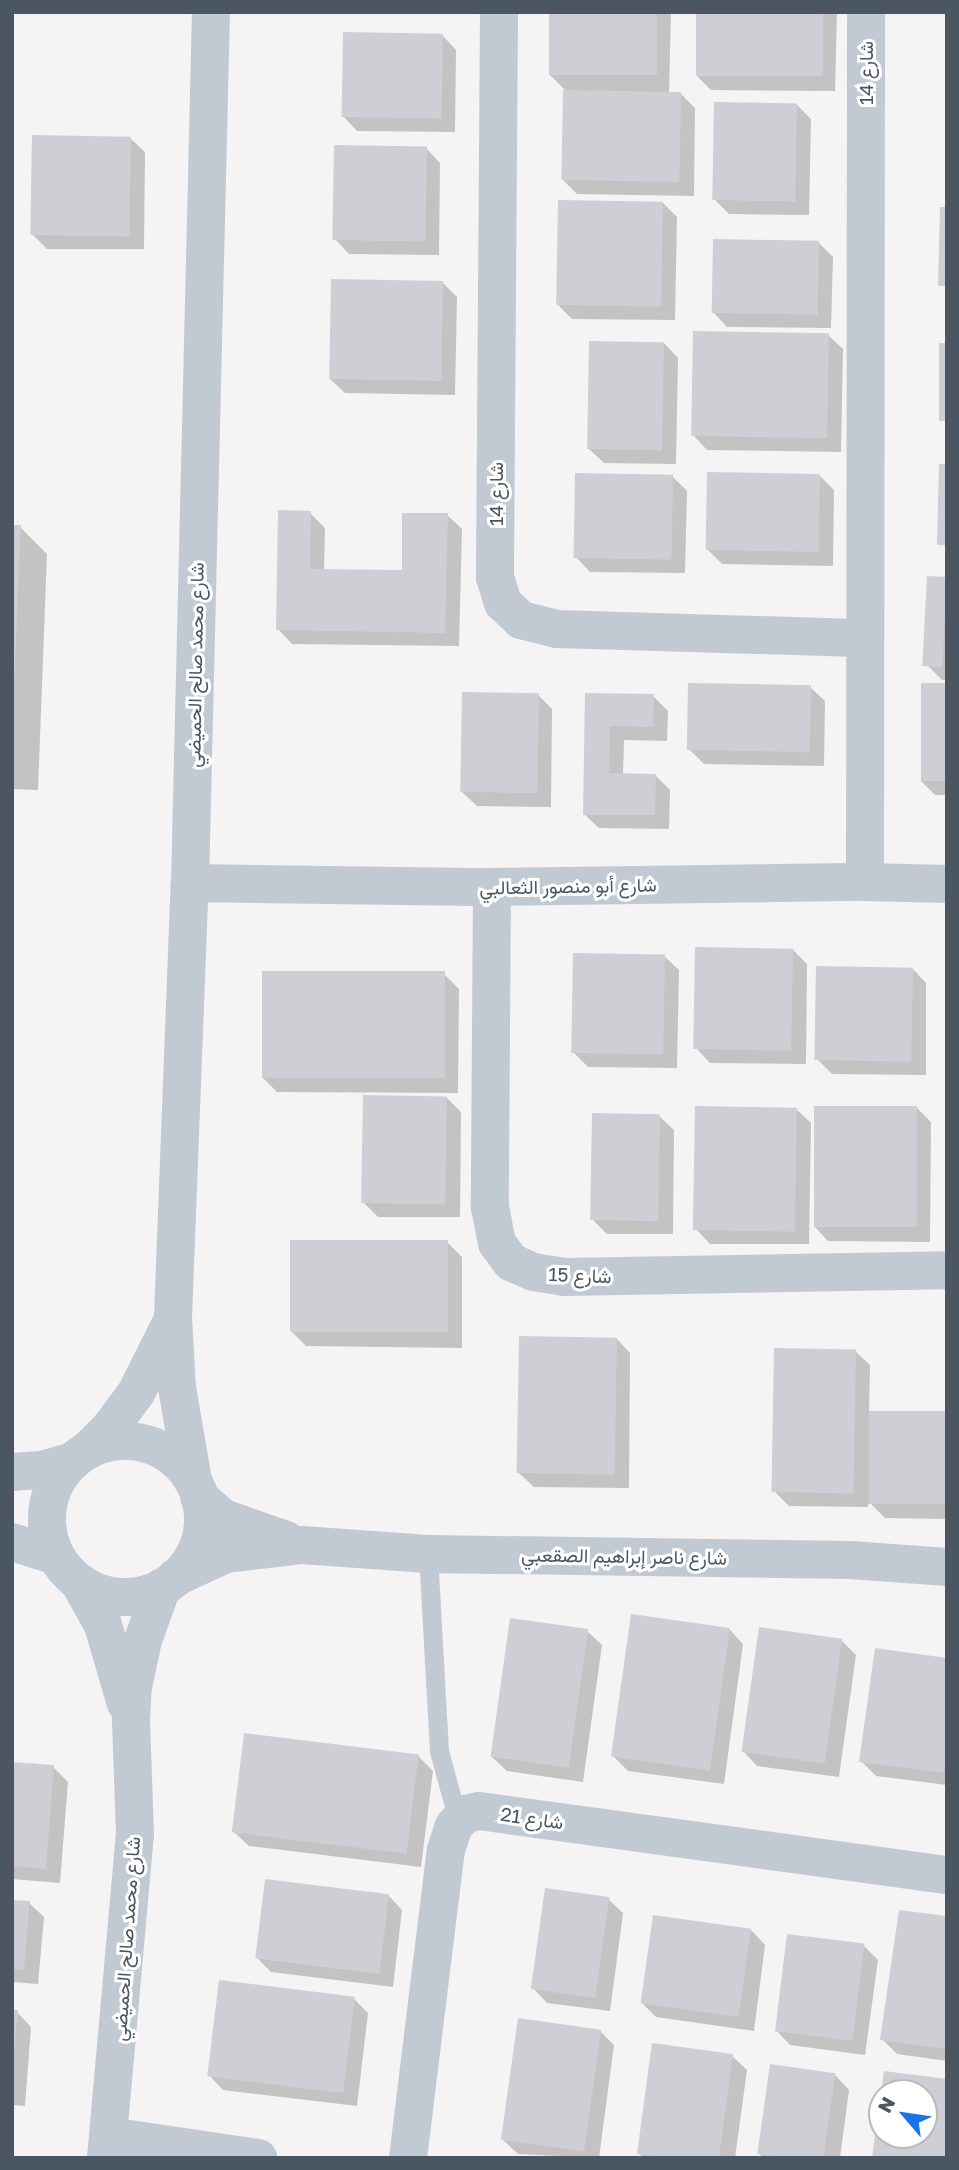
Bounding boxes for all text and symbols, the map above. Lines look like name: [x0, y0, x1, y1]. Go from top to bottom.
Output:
street label: شارع 14: [855, 41, 877, 105]
street label: شارع 14: [485, 462, 507, 526]
street label: شارع محمد صالح الحميضي: [182, 562, 208, 768]
street label: شارع أبو منصور الثعالبي: [479, 873, 657, 899]
street label: شارع 15: [548, 1263, 612, 1287]
street label: شارع ناصر إبراهيم الصقعبي: [521, 1543, 727, 1569]
street label: شارع 21: [499, 1802, 565, 1834]
street label: شارع محمد صالح الحميضي: [107, 1836, 145, 2042]
north arrow: [868, 2079, 938, 2149]
text: N: [872, 2093, 900, 2116]

